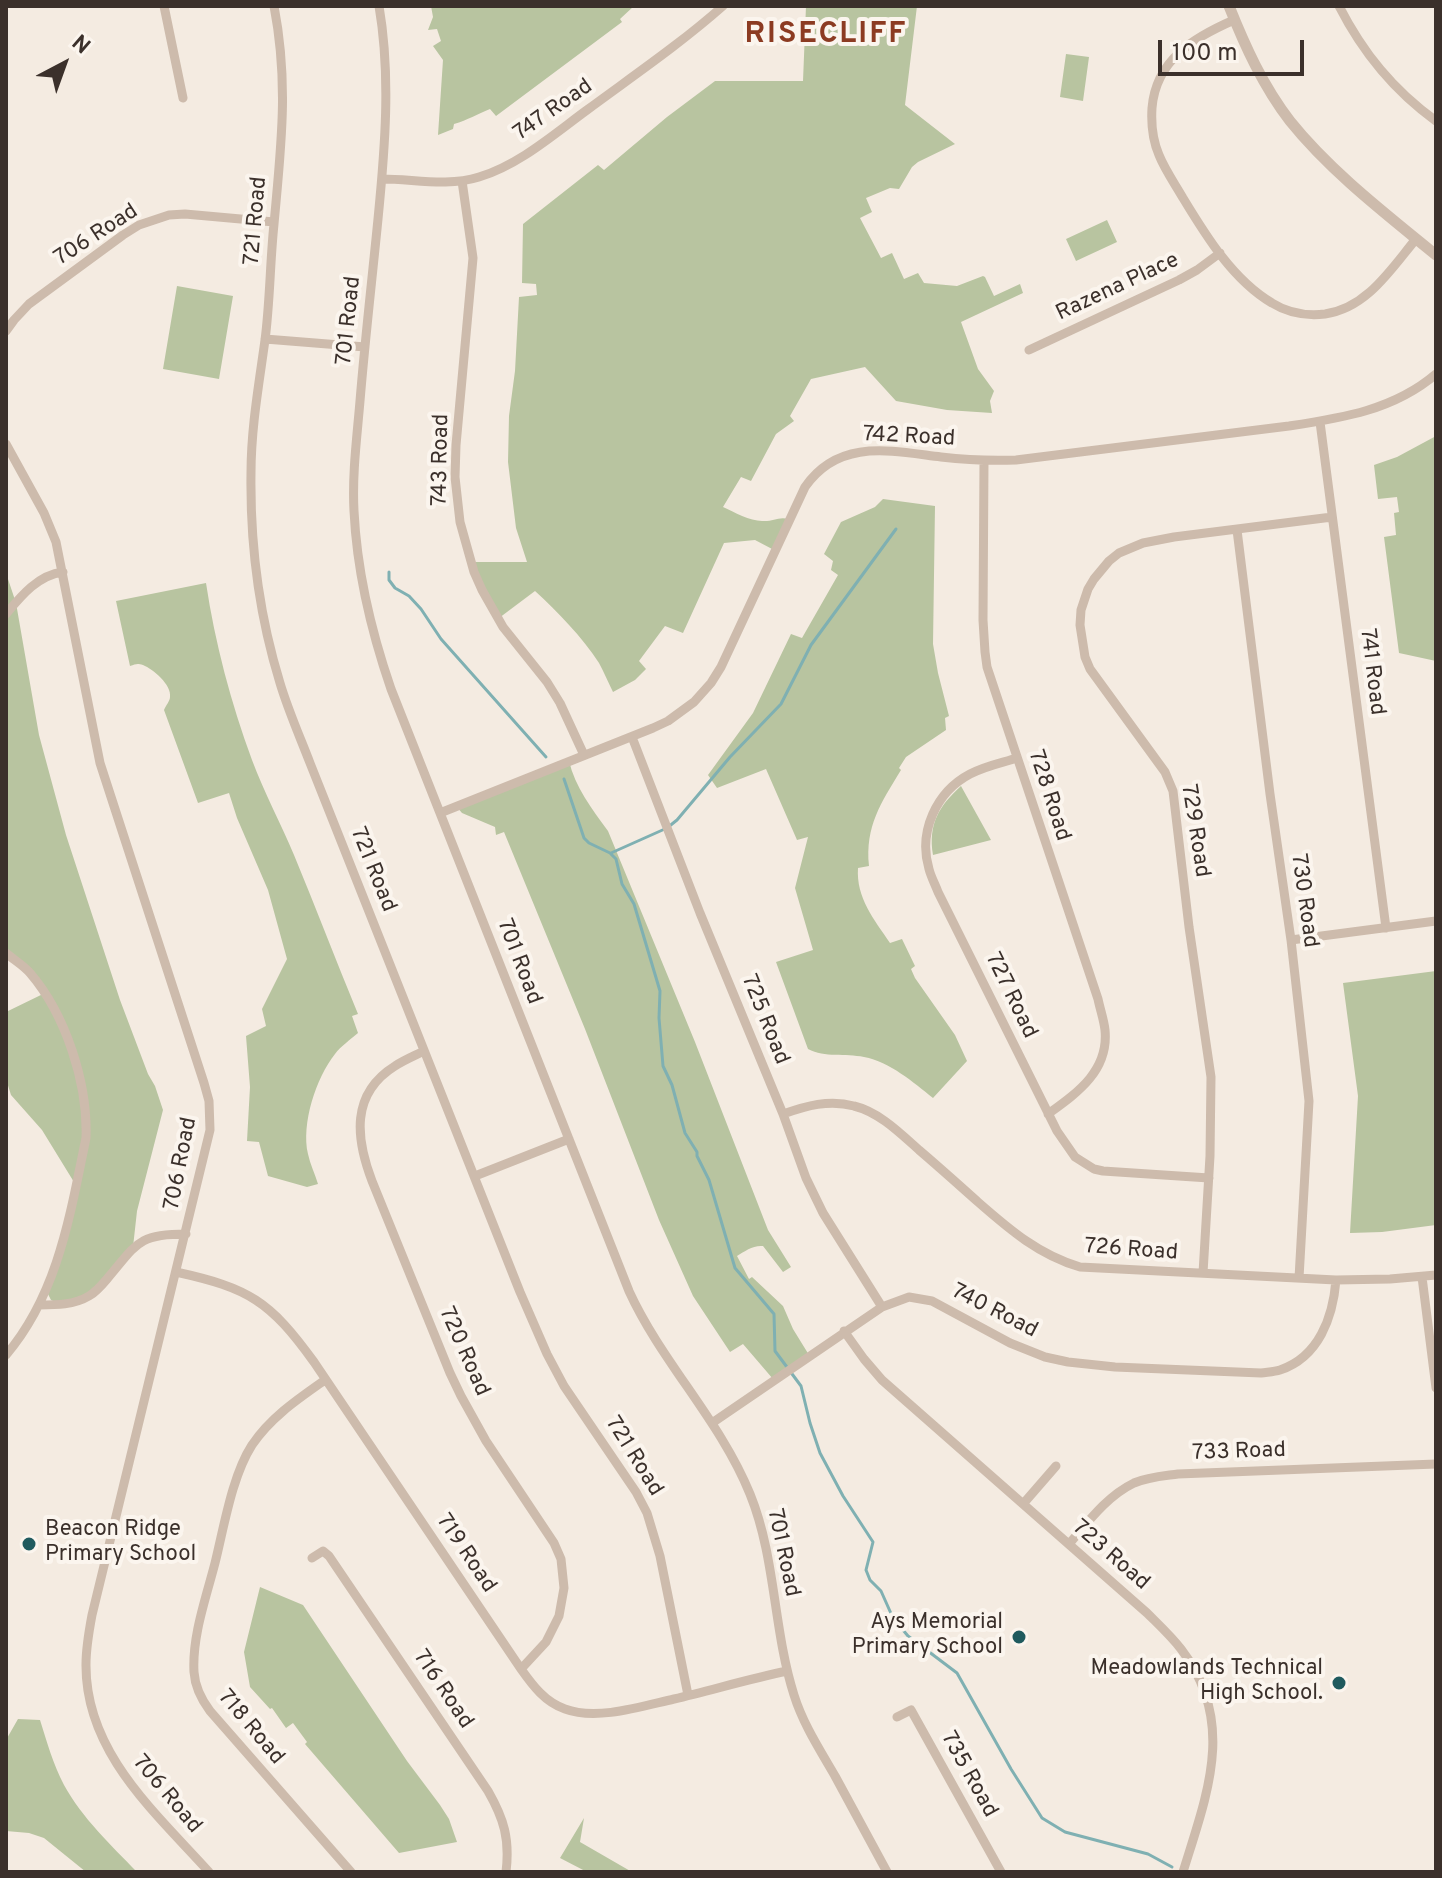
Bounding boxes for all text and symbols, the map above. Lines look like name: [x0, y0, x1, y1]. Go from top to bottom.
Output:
district label: RISECLIFF: [744, 18, 908, 54]
north arrow: [24, 24, 104, 104]
scale bar: [1162, 24, 1308, 74]
text: N: [65, 30, 95, 61]
text: 100 m: [1172, 39, 1238, 69]
street label: 747 Road: [509, 74, 599, 148]
street label: 721 Road: [240, 176, 274, 266]
street label: 706 Road: [50, 199, 144, 273]
street label: Razena Place: [1052, 248, 1184, 328]
street label: 701 Road: [332, 275, 368, 367]
street label: 743 Road: [428, 414, 456, 506]
street label: 742 Road: [862, 422, 956, 454]
street label: 741 Road: [1353, 627, 1389, 717]
street label: 728 Road: [1021, 747, 1075, 845]
street label: 729 Road: [1174, 783, 1214, 879]
street label: 721 Road: [343, 824, 401, 916]
street label: 730 Road: [1283, 852, 1323, 950]
street label: 701 Road: [490, 916, 546, 1008]
street label: 727 Road: [978, 949, 1042, 1043]
street label: 725 Road: [734, 971, 794, 1069]
street label: 706 Road: [160, 1115, 204, 1213]
street label: 726 Road: [1083, 1235, 1179, 1267]
street label: 740 Road: [946, 1279, 1042, 1345]
street label: 720 Road: [432, 1303, 494, 1401]
street label: 721 Road: [598, 1412, 668, 1502]
street label: 733 Road: [1192, 1438, 1286, 1468]
street label: 701 Road: [760, 1507, 804, 1599]
street label: 719 Road: [429, 1510, 501, 1598]
street label: 723 Road: [1066, 1515, 1154, 1597]
place label: Beacon Ridge Primary School: [45, 1518, 196, 1570]
marker: Beacon Ridge Primary School: [20, 1535, 38, 1553]
place label: Ays Memorial Primary School: [852, 1611, 1003, 1662]
marker: Ays Memorial Primary School: [1010, 1628, 1028, 1646]
street label: 716 Road: [406, 1646, 478, 1734]
place label: Meadowlands Technical High School.: [1090, 1657, 1323, 1708]
marker: Meadowlands Technical High School.: [1330, 1674, 1348, 1692]
street label: 718 Road: [211, 1685, 289, 1771]
street label: 735 Road: [934, 1727, 1002, 1823]
street label: 706 Road: [126, 1750, 206, 1840]

